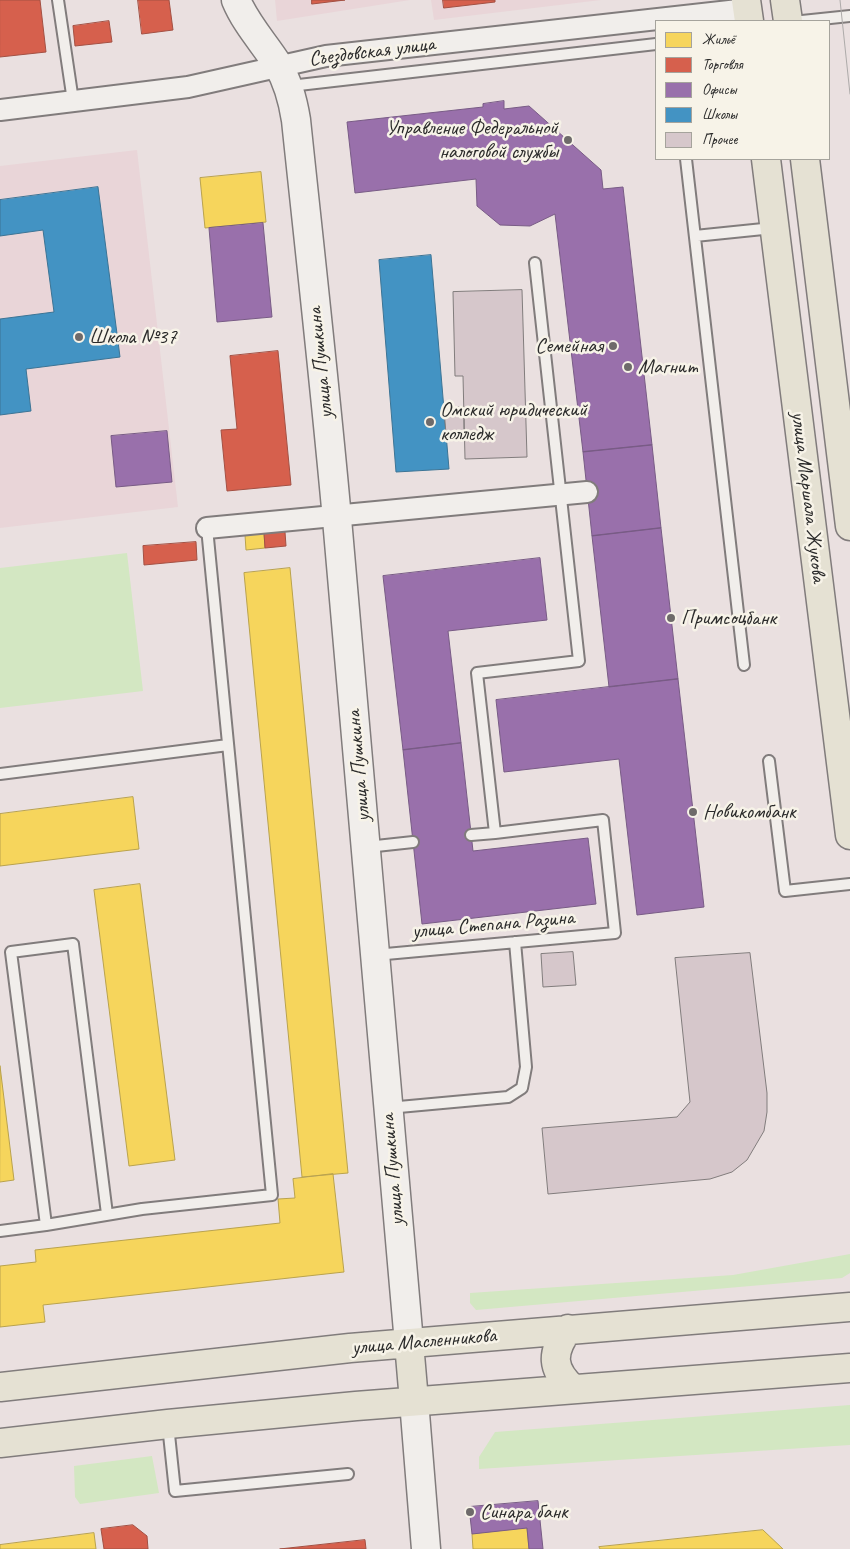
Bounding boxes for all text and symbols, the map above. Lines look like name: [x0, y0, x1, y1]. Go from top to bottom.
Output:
legend: [655, 20, 830, 160]
text: Жильё: [702, 30, 735, 49]
street label: Съездовская улица: [308, 32, 436, 72]
text: Торговля: [702, 55, 743, 74]
text: Офисы: [702, 80, 736, 99]
text: Школы: [702, 105, 737, 124]
place label: Управление Федеральной налоговой службы: [386, 115, 558, 165]
text: Прочее: [702, 130, 737, 149]
marker: Управление Федеральной налоговой службы: [562, 134, 574, 146]
street label: улица Пушкина: [303, 306, 339, 420]
place label: Школа №37: [89, 324, 177, 350]
marker: Школа №37: [73, 331, 85, 343]
place label: Семейная: [535, 333, 603, 359]
marker: Семейная: [607, 340, 619, 352]
place label: Магнит: [638, 354, 698, 380]
marker: Магнит: [622, 361, 634, 373]
place label: Омский юридический колледж: [440, 397, 587, 447]
street label: улица Маршала Жукова: [785, 410, 831, 584]
marker: Омский юридический колледж: [424, 416, 436, 428]
place label: Примсоцбанк: [681, 605, 776, 631]
marker: Примсоцбанк: [665, 612, 677, 624]
street label: улица Пушкина: [342, 709, 376, 823]
place label: Новикомбанк: [703, 799, 796, 825]
marker: Новикомбанк: [687, 806, 699, 818]
street label: улица Степана Разина: [411, 905, 575, 945]
street label: улица Пушкина: [376, 1113, 410, 1227]
street label: улица Масленникова: [351, 1323, 497, 1361]
place label: Синара банк: [480, 1499, 568, 1525]
marker: Синара банк: [464, 1506, 476, 1518]

